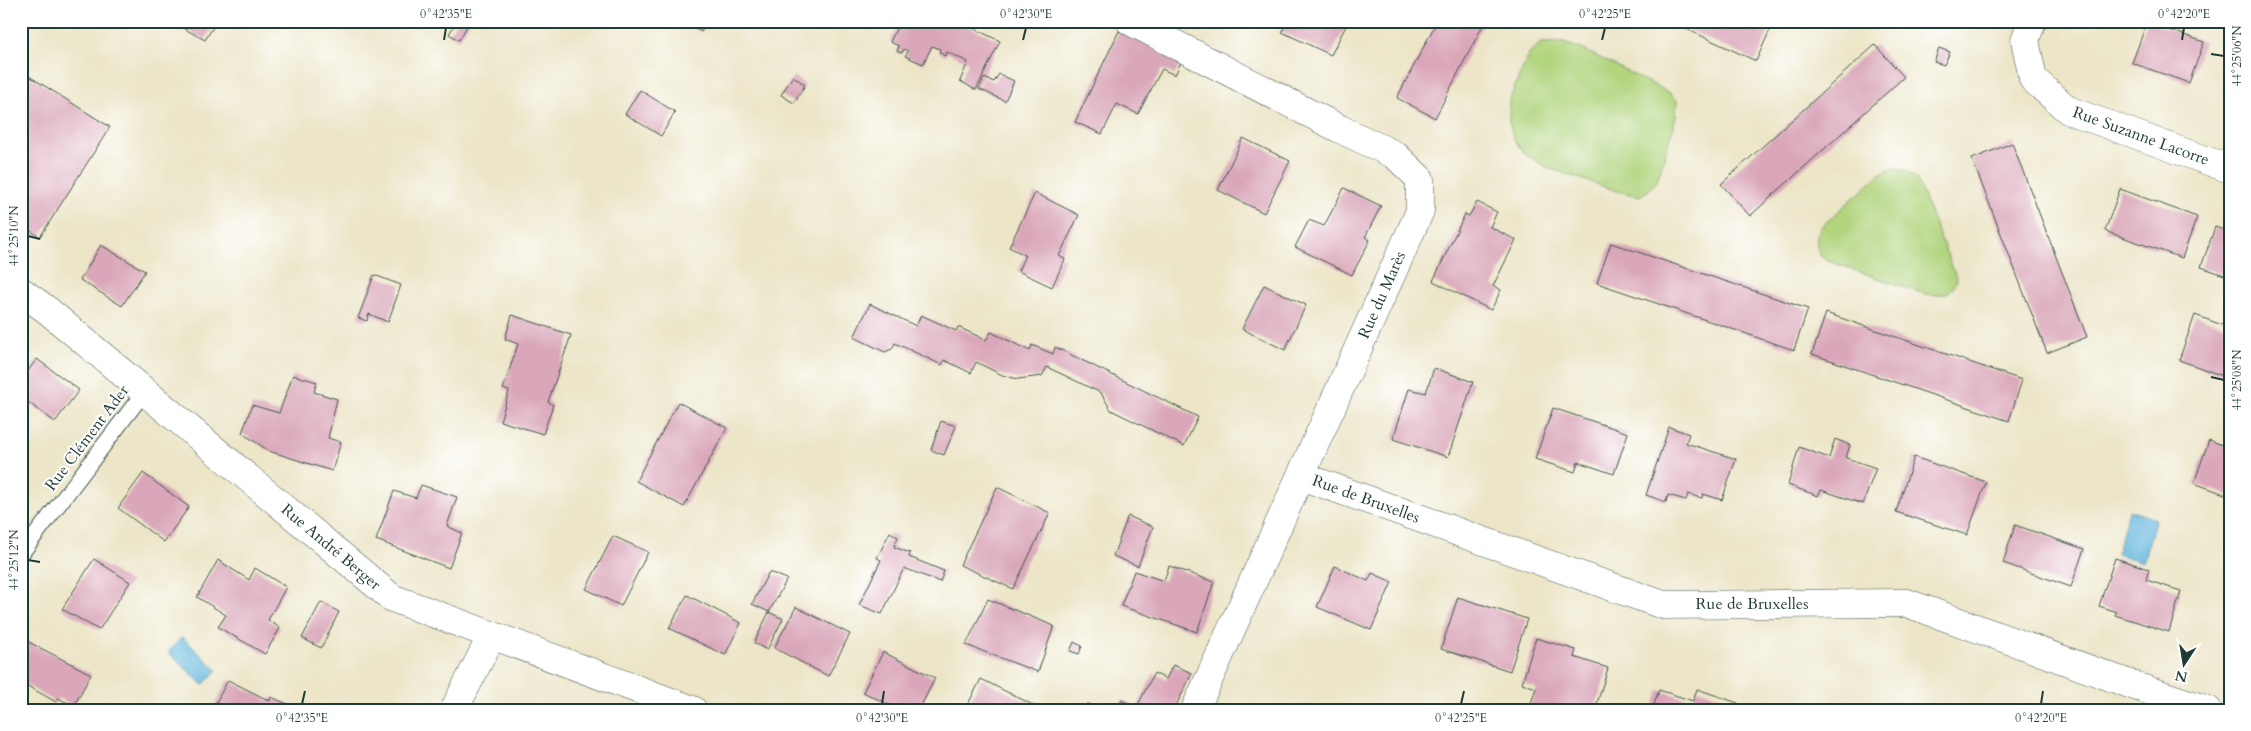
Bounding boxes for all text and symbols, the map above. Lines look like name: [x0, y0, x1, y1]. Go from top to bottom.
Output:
text: 0°42'35"E: [420, 6, 472, 22]
text: 0°42'30"E: [1000, 6, 1052, 22]
text: 0°42'25"E: [1579, 6, 1631, 22]
text: 0°42'20"E: [2158, 6, 2210, 22]
text: 44°25'06"N: [2229, 25, 2245, 86]
street label: Rue Suzanne Lacorre: [2070, 101, 2212, 171]
text: 44°25'10"N: [6, 205, 22, 266]
street label: Rue du Marès: [1353, 248, 1411, 342]
text: 44°25'08"N: [2229, 349, 2245, 410]
street label: Rue Clément Ader: [40, 380, 134, 495]
street label: Rue de Bruxelles: [1309, 469, 1423, 529]
street label: Rue André Berger: [276, 499, 386, 595]
text: 44°25'12"N: [6, 529, 22, 590]
street label: Rue de Bruxelles: [1696, 593, 1808, 615]
north arrow: [2158, 638, 2208, 688]
text: N: [2173, 666, 2189, 687]
text: 0°42'35"E: [276, 710, 328, 726]
text: 0°42'30"E: [856, 710, 908, 726]
text: 0°42'25"E: [1435, 710, 1487, 726]
text: 0°42'20"E: [2015, 710, 2067, 726]

